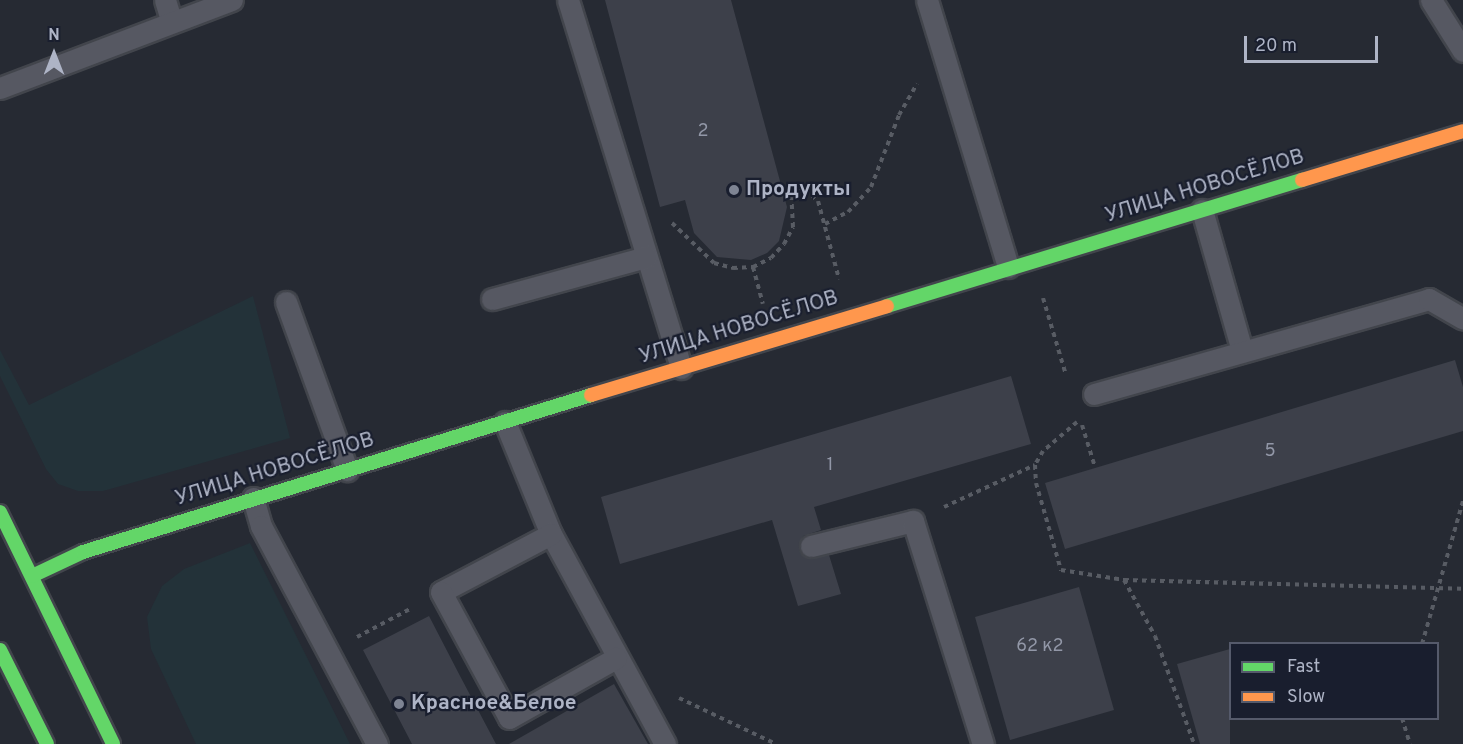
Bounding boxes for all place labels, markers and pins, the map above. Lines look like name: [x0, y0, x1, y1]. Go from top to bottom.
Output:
place label: Продукты: [746, 177, 851, 203]
marker: Продукты: [727, 183, 741, 197]
place label: Красное&Белое: [411, 691, 577, 717]
marker: Красное&Белое: [392, 697, 406, 711]

